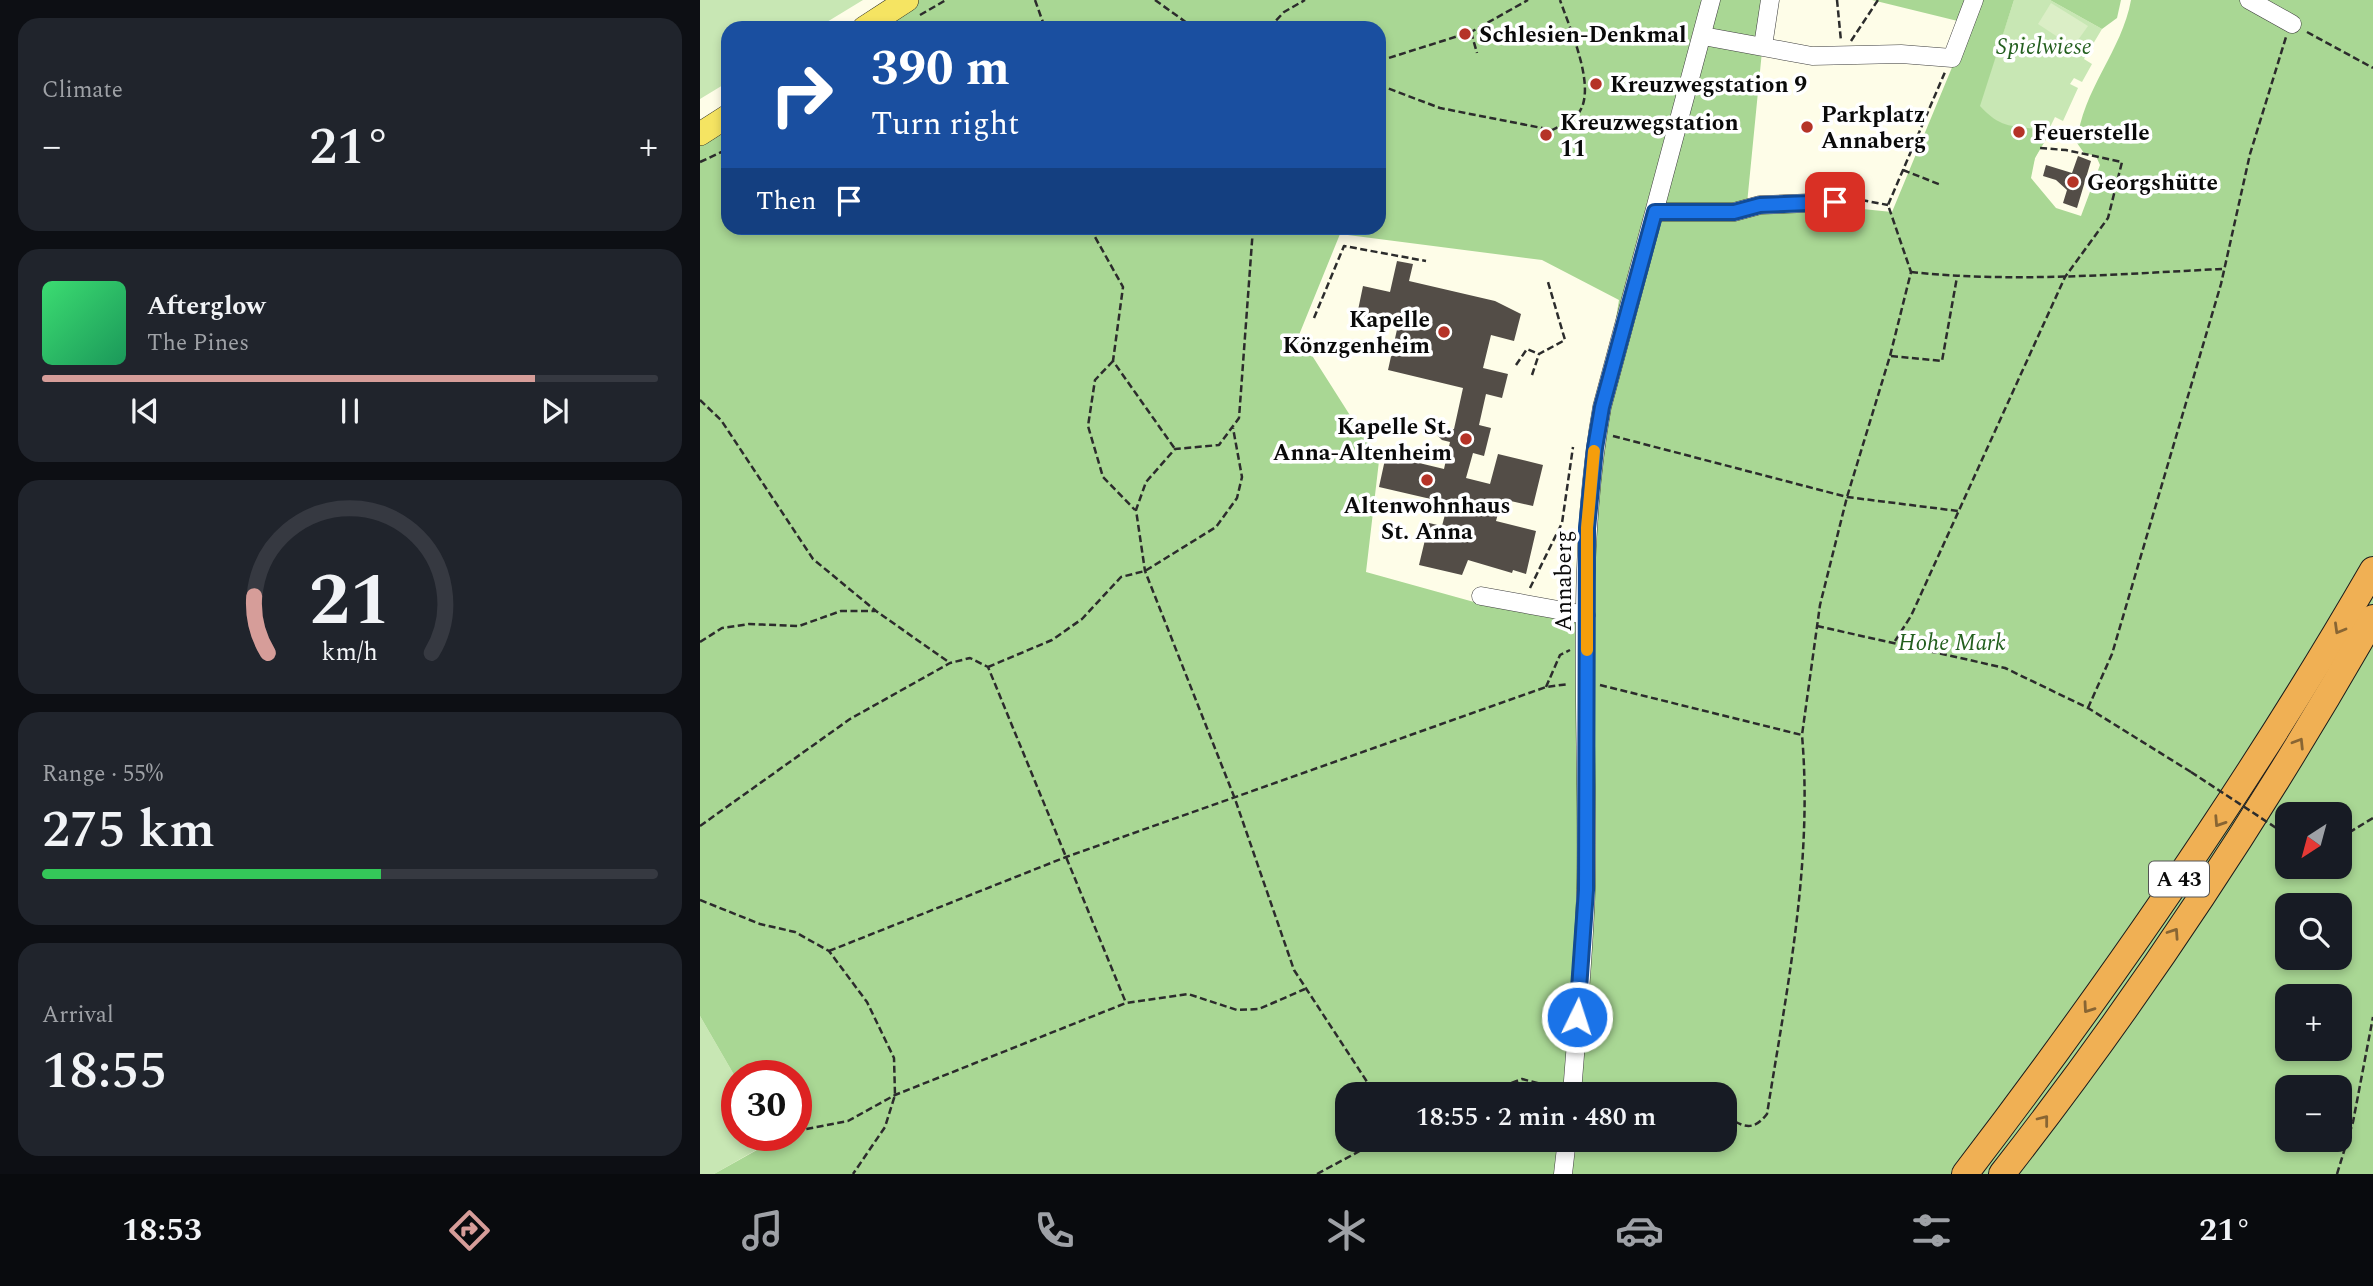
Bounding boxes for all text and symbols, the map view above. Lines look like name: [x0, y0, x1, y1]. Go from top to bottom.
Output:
place label: Schlesien-Denkmal: [1479, 18, 1686, 53]
marker: Schlesien-Denkmal: [1457, 26, 1473, 42]
park label: Spielwiese: [1996, 30, 2092, 65]
text: 390 m: [871, 32, 1010, 107]
icon: right: [756, 49, 847, 140]
place label: Kreuzwegstation 9: [1610, 68, 1807, 103]
text: Climate: [42, 73, 123, 108]
marker: Kreuzwegstation 9: [1588, 76, 1604, 92]
place label: Parkplatz Annaberg: [1821, 98, 1926, 159]
text: Turn right: [871, 100, 1019, 149]
place label: Kreuzwegstation 11: [1560, 106, 1739, 167]
text: 21°: [309, 108, 391, 187]
place label: Feuerstelle: [2033, 116, 2150, 151]
text: −: [42, 118, 61, 176]
text: +: [639, 118, 658, 176]
marker: Parkplatz Annaberg: [1799, 119, 1815, 135]
marker: Feuerstelle: [2011, 124, 2027, 140]
marker: Kreuzwegstation 11: [1538, 127, 1554, 143]
place label: Georgshütte: [2087, 166, 2218, 201]
pin: [1805, 172, 1865, 232]
marker: Georgshütte: [2065, 174, 2081, 190]
text: Then: [756, 181, 816, 221]
icon: arrive: [830, 182, 868, 220]
icon: arrive: [1816, 183, 1854, 221]
text: Afterglow: [147, 286, 266, 326]
place label: Kapelle Könzgenheim: [1282, 303, 1430, 364]
marker: Kapelle Könzgenheim: [1436, 324, 1452, 340]
text: The Pines: [147, 326, 249, 361]
icon: previous: [126, 392, 164, 430]
icon: pause: [331, 392, 369, 430]
icon: next: [536, 392, 574, 430]
place label: Kapelle St. Anna-Altenheim: [1273, 410, 1452, 471]
marker: Kapelle St. Anna-Altenheim: [1458, 431, 1474, 447]
marker: Altenwohnhaus St. Anna: [1419, 472, 1435, 488]
place label: Altenwohnhaus St. Anna: [1344, 489, 1510, 550]
street label: Annaberg: [1547, 531, 1582, 631]
text: 21: [309, 546, 391, 657]
one-way arrow: [2334, 621, 2347, 634]
park label: Hohe Mark: [1898, 626, 2006, 661]
text: km/h: [322, 634, 378, 672]
one-way arrow: [2290, 738, 2303, 751]
text: Range · 55%: [42, 757, 163, 792]
text: 275 km: [42, 791, 215, 870]
north arrow: [2275, 802, 2352, 878]
map controls: [2275, 802, 2352, 1152]
one-way arrow: [2214, 814, 2227, 827]
road number: A 43: [2149, 862, 2209, 896]
button: search: [2275, 893, 2352, 970]
one-way arrow: [2166, 928, 2178, 941]
position arrow: [1540, 980, 1614, 1054]
button: +: [2275, 984, 2352, 1061]
text: Arrival: [42, 998, 114, 1033]
one-way arrow: [2084, 1000, 2096, 1013]
text: 18:55: [42, 1032, 167, 1111]
speed limit sign: 30: [721, 1060, 812, 1151]
button: −: [2275, 1075, 2352, 1152]
text: 18:55 · 2 min · 480 m: [1416, 1097, 1656, 1137]
one-way arrow: [2036, 1115, 2049, 1128]
text: 18:53: [122, 1206, 202, 1255]
icon: directions: [445, 1206, 494, 1255]
icon: music: [738, 1206, 787, 1255]
icon: phone: [1030, 1206, 1079, 1255]
icon: climate: [1322, 1206, 1371, 1255]
icon: car: [1615, 1206, 1664, 1255]
icon: filters: [1907, 1206, 1956, 1255]
text: 21°: [2199, 1206, 2251, 1255]

